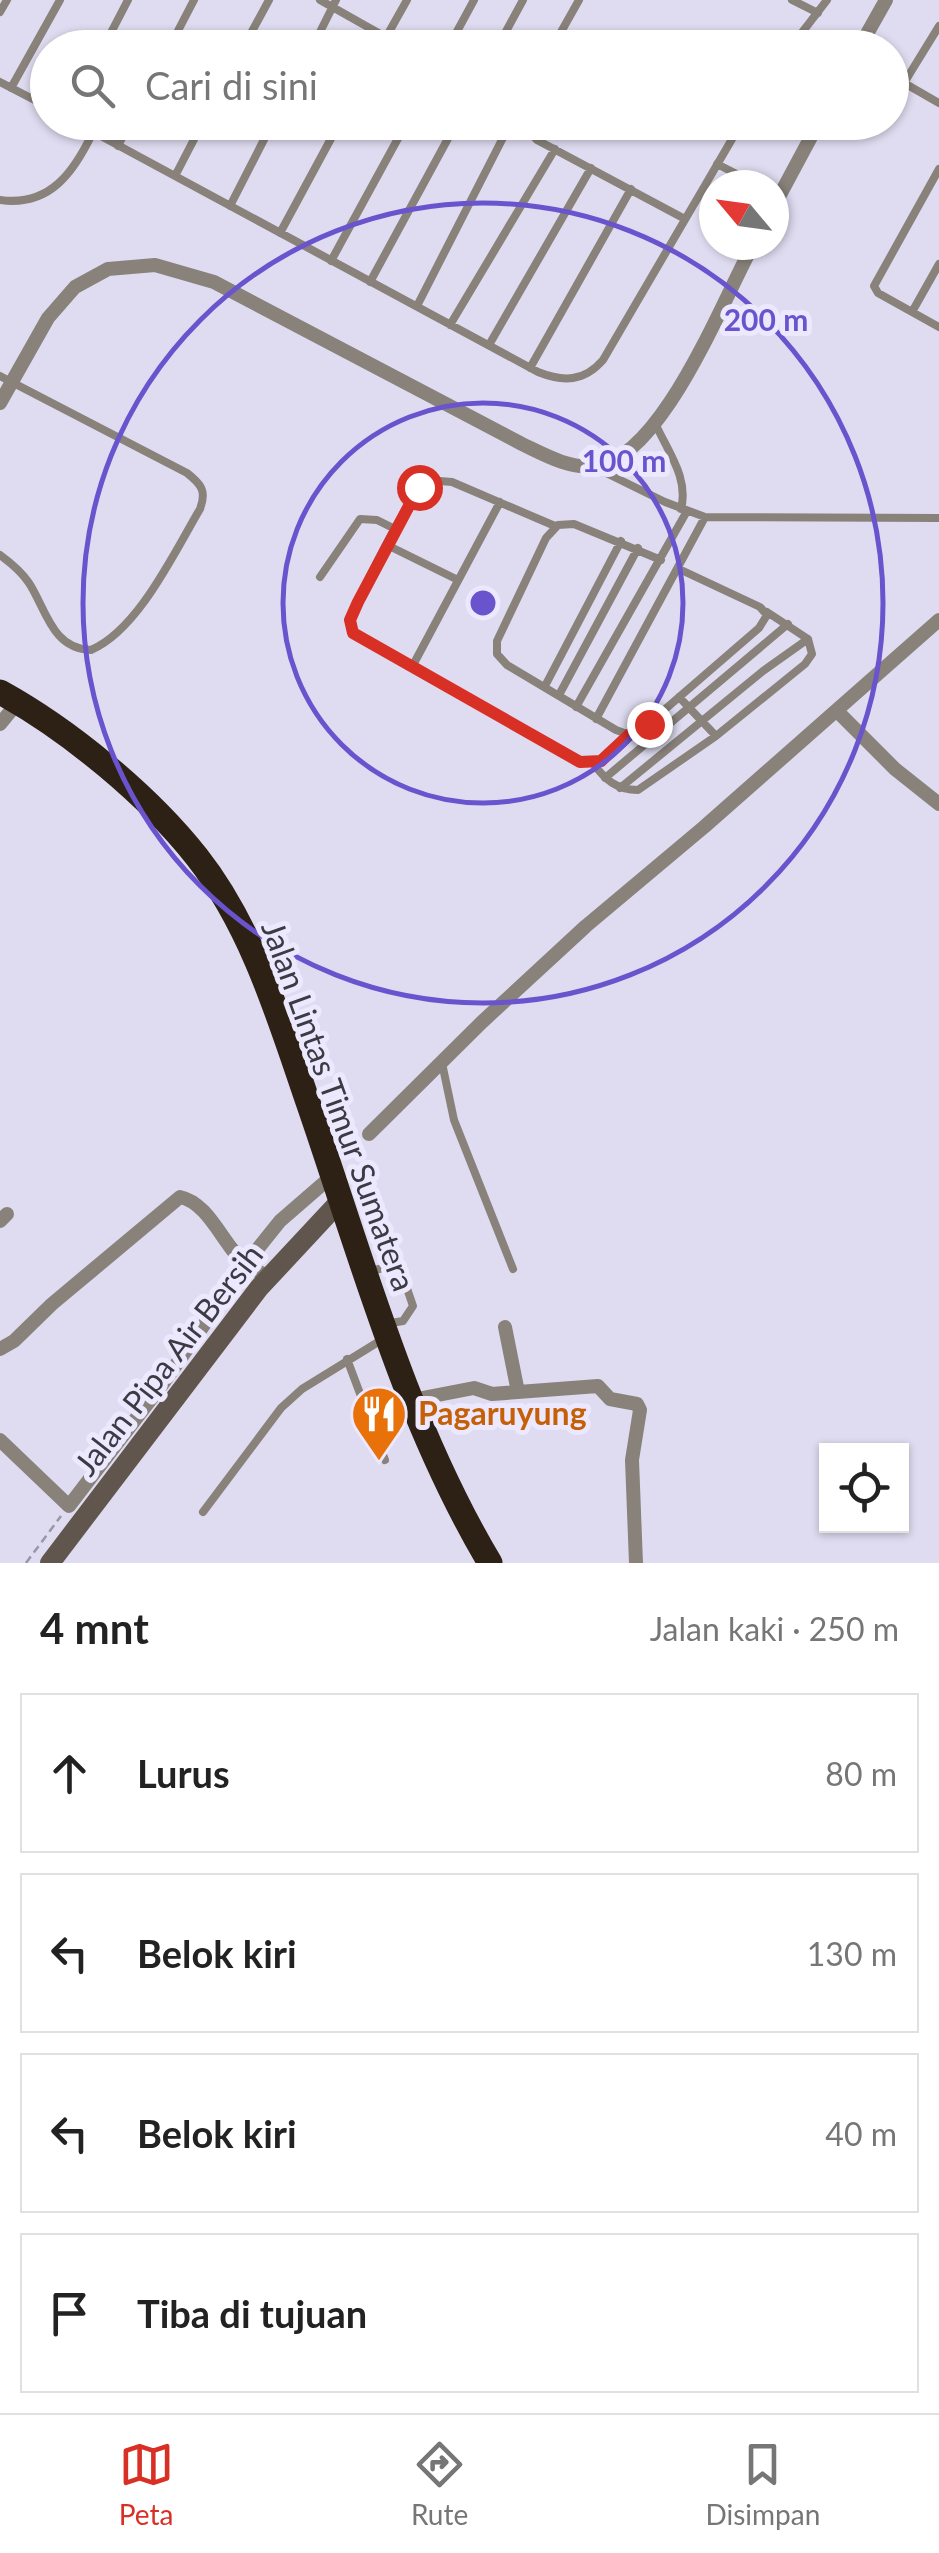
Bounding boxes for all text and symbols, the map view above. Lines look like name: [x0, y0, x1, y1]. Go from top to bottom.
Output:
search box: [30, 30, 909, 140]
icon: search: [65, 58, 120, 113]
text: Cari di sini: [145, 62, 318, 108]
north arrow: [699, 170, 789, 260]
text: 200 m: [724, 301, 808, 337]
text: 100 m: [582, 442, 666, 478]
route start: [397, 465, 443, 511]
centre of rings: [465, 585, 501, 621]
route end: [627, 702, 673, 748]
street label: Jalan Lintas Timur Sumatera: [254, 915, 425, 1296]
street label: Jalan Pipa Air Bersih: [65, 1236, 270, 1483]
restaurant icon: Pagaruyung: [349, 1384, 409, 1463]
place label: Pagaruyung: [418, 1393, 587, 1432]
map controls: [819, 1443, 909, 1533]
button: locate: [819, 1443, 909, 1533]
text: 4 mnt: [40, 1603, 149, 1653]
text: Jalan kaki · 250 m: [650, 1609, 899, 1648]
icon: ahead: [42, 1746, 97, 1801]
text: Lurus: [137, 1750, 230, 1796]
text: 80 m: [825, 1754, 897, 1793]
icon: left: [42, 1926, 97, 1981]
text: Belok kiri: [137, 1930, 297, 1976]
text: 130 m: [807, 1934, 897, 1973]
icon: left: [42, 2106, 97, 2161]
text: Belok kiri: [137, 2110, 297, 2156]
text: 40 m: [825, 2114, 897, 2153]
icon: arrive: [42, 2286, 97, 2341]
text: Tiba di tujuan: [137, 2290, 367, 2336]
tab: Peta: [119, 2437, 174, 2531]
tab: Rute: [411, 2437, 468, 2531]
tab: Disimpan: [706, 2437, 820, 2531]

